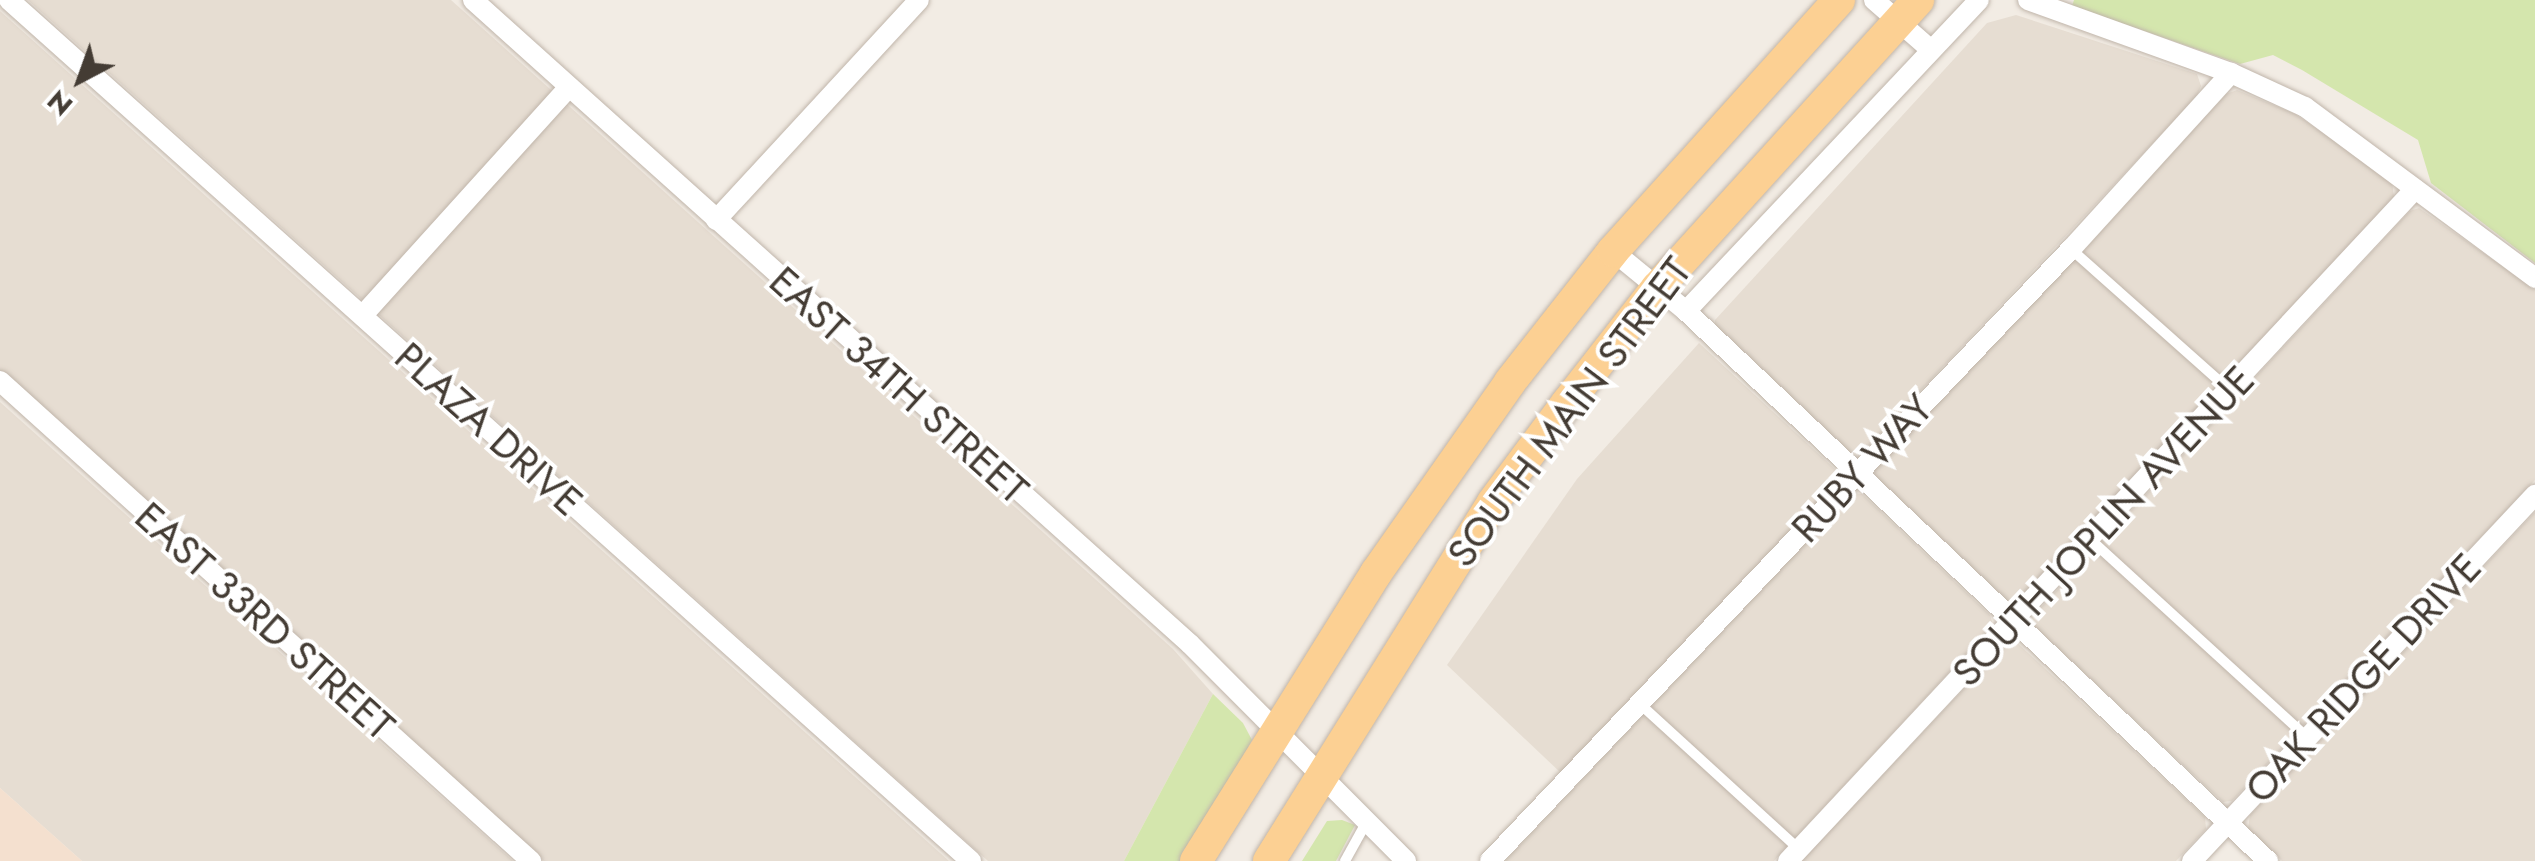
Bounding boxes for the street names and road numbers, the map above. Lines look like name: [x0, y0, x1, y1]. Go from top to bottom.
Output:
street label: SOUTH MAIN STREET: [1437, 248, 1701, 576]
street label: EAST 34TH STREET: [760, 256, 1038, 514]
street label: PLAZA DRIVE: [385, 332, 593, 526]
street label: SOUTH JOPLIN AVENUE: [1942, 356, 2264, 696]
street label: RUBY WAY: [1781, 384, 1943, 552]
street label: EAST 33RD STREET: [126, 492, 404, 750]
street label: OAK RIDGE DRIVE: [2235, 543, 2491, 813]

